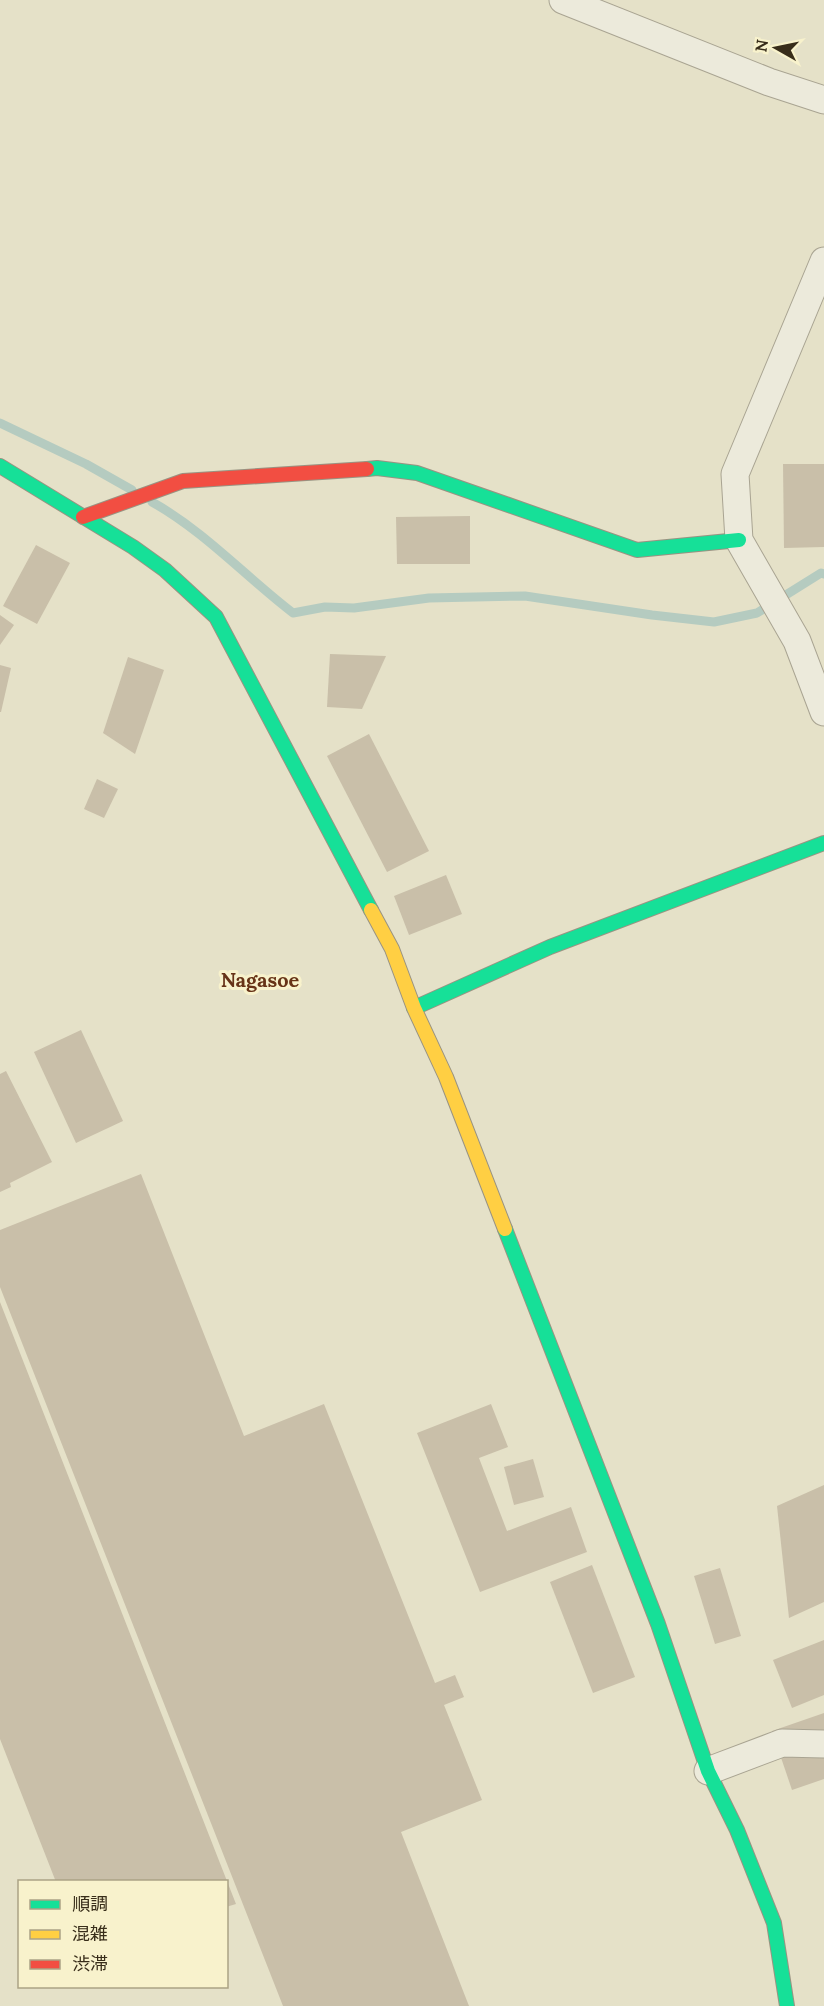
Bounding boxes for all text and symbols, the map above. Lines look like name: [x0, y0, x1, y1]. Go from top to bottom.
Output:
north arrow: [746, 18, 806, 78]
text: N: [750, 38, 772, 53]
district label: Nagasoe: [221, 967, 300, 992]
legend: [18, 1880, 228, 1988]
text: 順調: [72, 1892, 108, 1915]
text: 混雑: [72, 1922, 108, 1945]
text: 渋滞: [72, 1952, 108, 1975]

